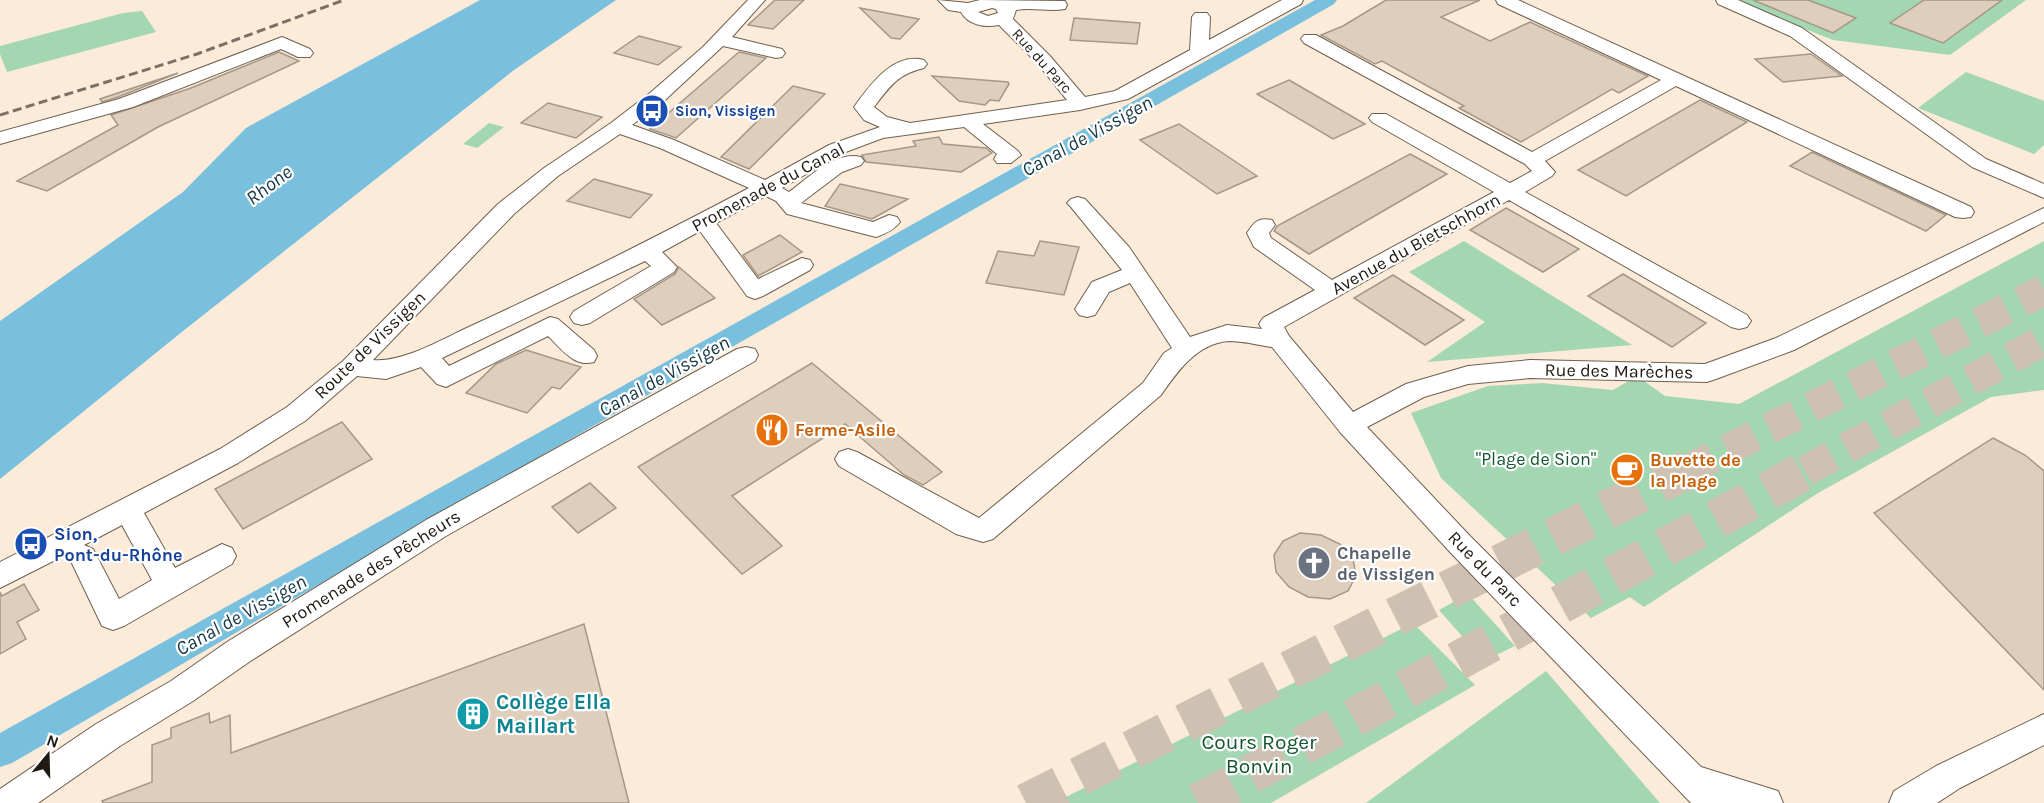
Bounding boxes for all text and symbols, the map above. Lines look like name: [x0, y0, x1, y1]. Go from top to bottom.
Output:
street label: Rue du Parc: [1008, 25, 1076, 97]
water label: Canal de Vissigen: [1018, 91, 1156, 181]
bus stop icon: Sion, Vissigen: [634, 93, 670, 129]
place label: Sion, Vissigen: [675, 102, 776, 120]
street label: Promenade du Canal: [688, 137, 848, 237]
water label: Rhone: [241, 160, 297, 210]
street label: Avenue du Bietschhorn: [1328, 188, 1504, 300]
street label: Route de Vissigen: [310, 286, 430, 404]
water label: Canal de Vissigen: [595, 331, 733, 421]
street label: Rue des Marèches: [1544, 359, 1694, 383]
restaurant icon: Ferme-Asile: [754, 412, 790, 448]
place label: Ferme-Asile: [795, 419, 896, 441]
park label: "Plage de Sion": [1476, 448, 1596, 470]
place label: Buvette de la Plage: [1650, 449, 1741, 492]
cafe icon: Buvette de la Plage: [1609, 452, 1645, 488]
street label: Promenade des Pêcheurs: [278, 505, 464, 633]
place label: Sion, Pont-du-Rhône: [54, 523, 182, 566]
bus stop icon: Sion, Pont-du-Rhône: [13, 526, 49, 562]
street label: Rue du Parc: [1443, 526, 1527, 612]
place label: Chapelle de Vissigen: [1337, 542, 1435, 585]
church icon: Chapelle de Vissigen: [1296, 545, 1332, 581]
water label: Canal de Vissigen: [172, 570, 310, 660]
place label: Collège Ella Maillart: [496, 690, 611, 738]
building icon: Collège Ella Maillart: [455, 696, 491, 732]
north arrow: [18, 725, 78, 785]
text: N: [44, 730, 61, 752]
park label: Cours Roger Bonvin: [1201, 730, 1317, 778]

